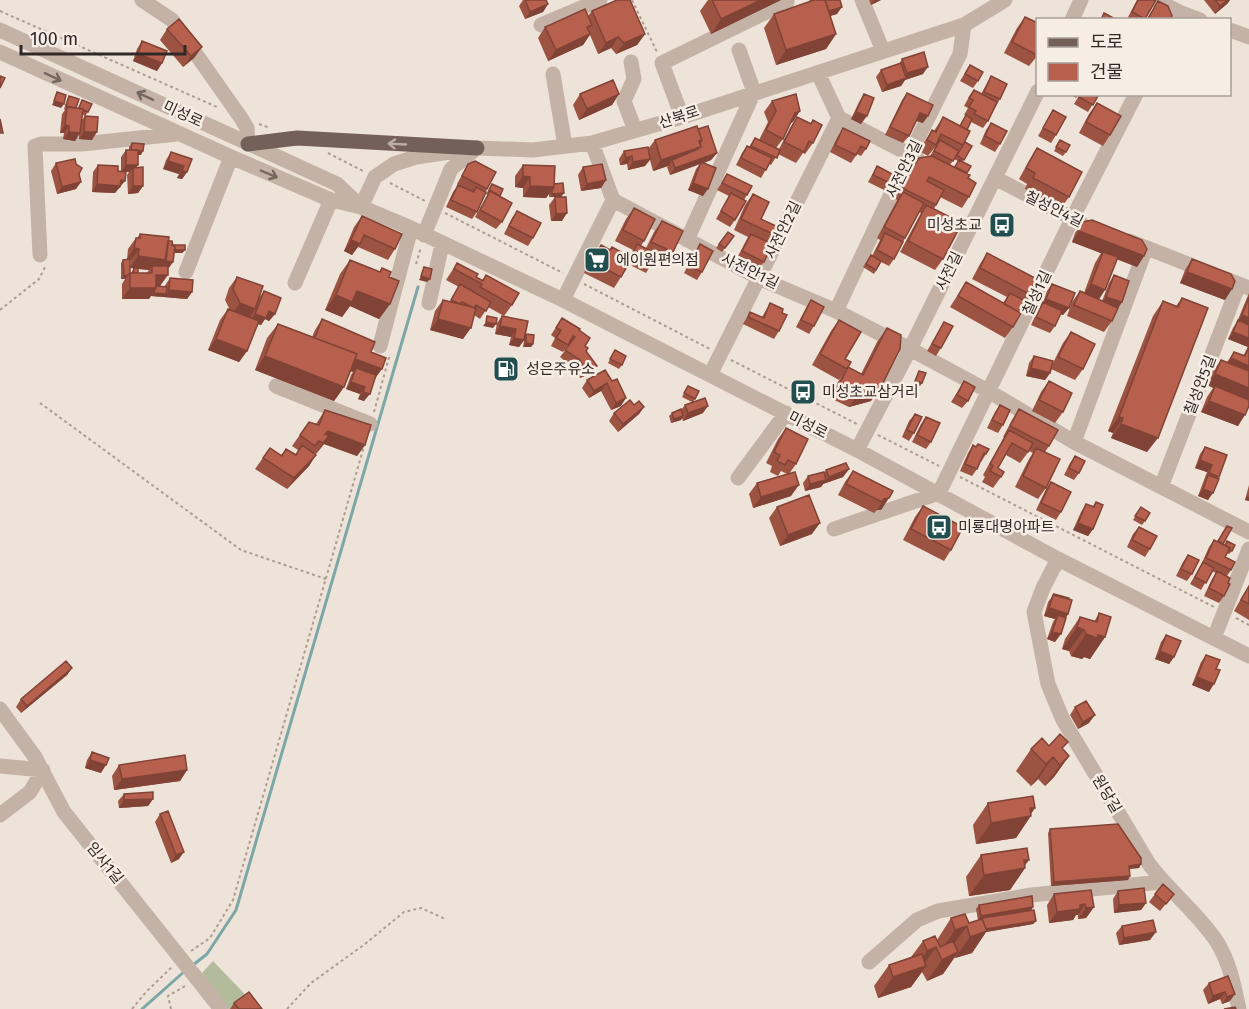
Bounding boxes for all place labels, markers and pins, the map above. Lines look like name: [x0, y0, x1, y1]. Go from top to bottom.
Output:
bus stop icon: 미성초교: [987, 210, 1017, 240]
place label: 미성초교: [927, 216, 982, 234]
supermarket icon: 에이원편의점: [582, 245, 612, 275]
place label: 에이원편의점: [616, 251, 699, 269]
fuel station icon: 성은주유소: [491, 354, 521, 384]
place label: 성은주유소: [526, 360, 595, 378]
bus stop icon: 미성초교삼거리: [788, 377, 818, 407]
place label: 미성초교삼거리: [822, 383, 919, 401]
bus stop icon: 미룡대명아파트: [924, 512, 954, 542]
place label: 미룡대명아파트: [958, 518, 1055, 536]

